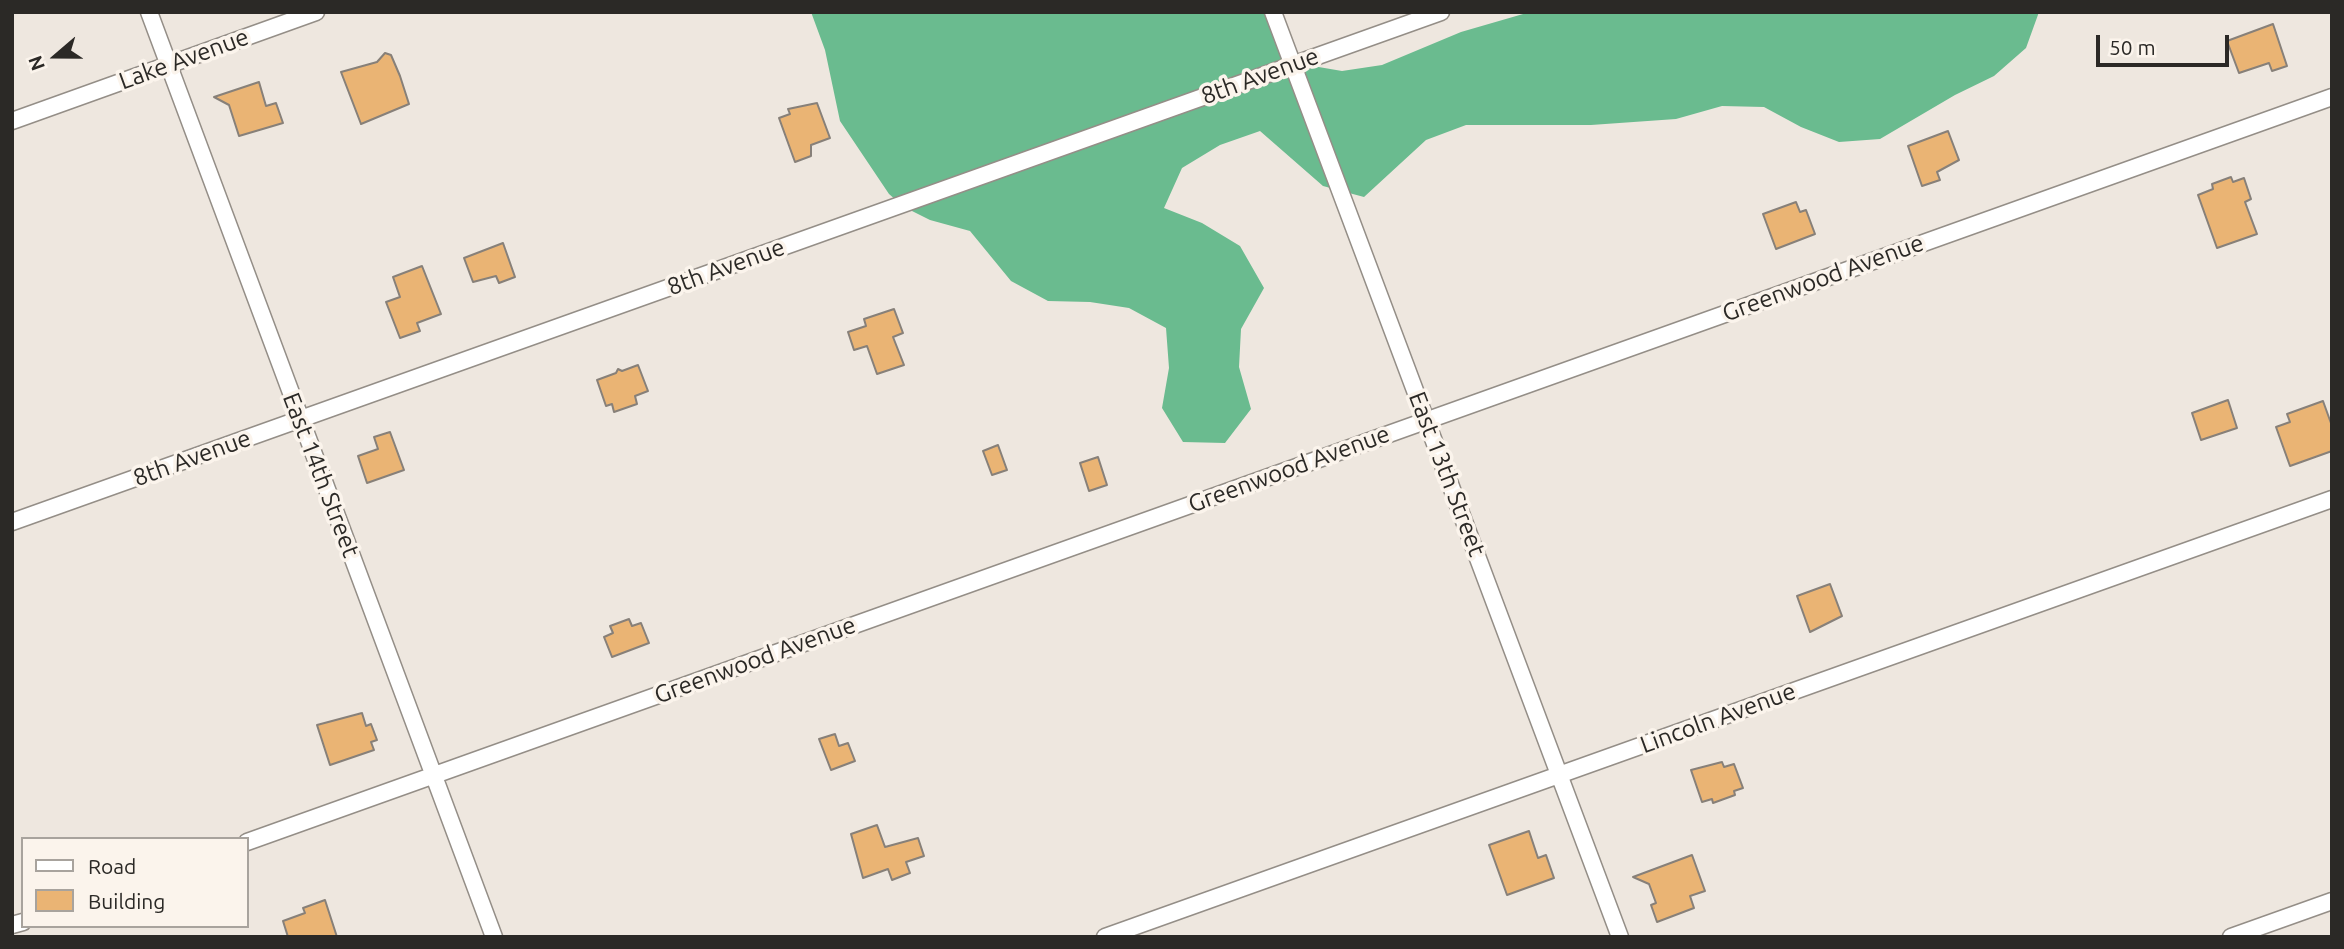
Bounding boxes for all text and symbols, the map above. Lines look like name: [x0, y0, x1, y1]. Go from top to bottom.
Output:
north arrow: [21, 21, 91, 91]
scale bar: [2099, 21, 2232, 65]
street label: Lake Avenue: [115, 22, 253, 96]
text: 50 m: [2109, 35, 2156, 59]
street label: 8th Avenue: [1197, 41, 1323, 111]
text: N: [24, 53, 49, 74]
street label: Greenwood Avenue: [1718, 228, 1928, 328]
street label: 8th Avenue: [663, 232, 789, 302]
street label: East 13th Street: [1402, 388, 1492, 560]
street label: East 14th Street: [276, 389, 366, 561]
street label: Greenwood Avenue: [1184, 419, 1394, 519]
street label: 8th Avenue: [129, 423, 255, 493]
street label: Greenwood Avenue: [650, 610, 860, 710]
street label: Lincoln Avenue: [1636, 677, 1800, 759]
legend: [21, 837, 248, 928]
text: Road: [88, 854, 136, 878]
text: Building: [88, 889, 165, 913]

